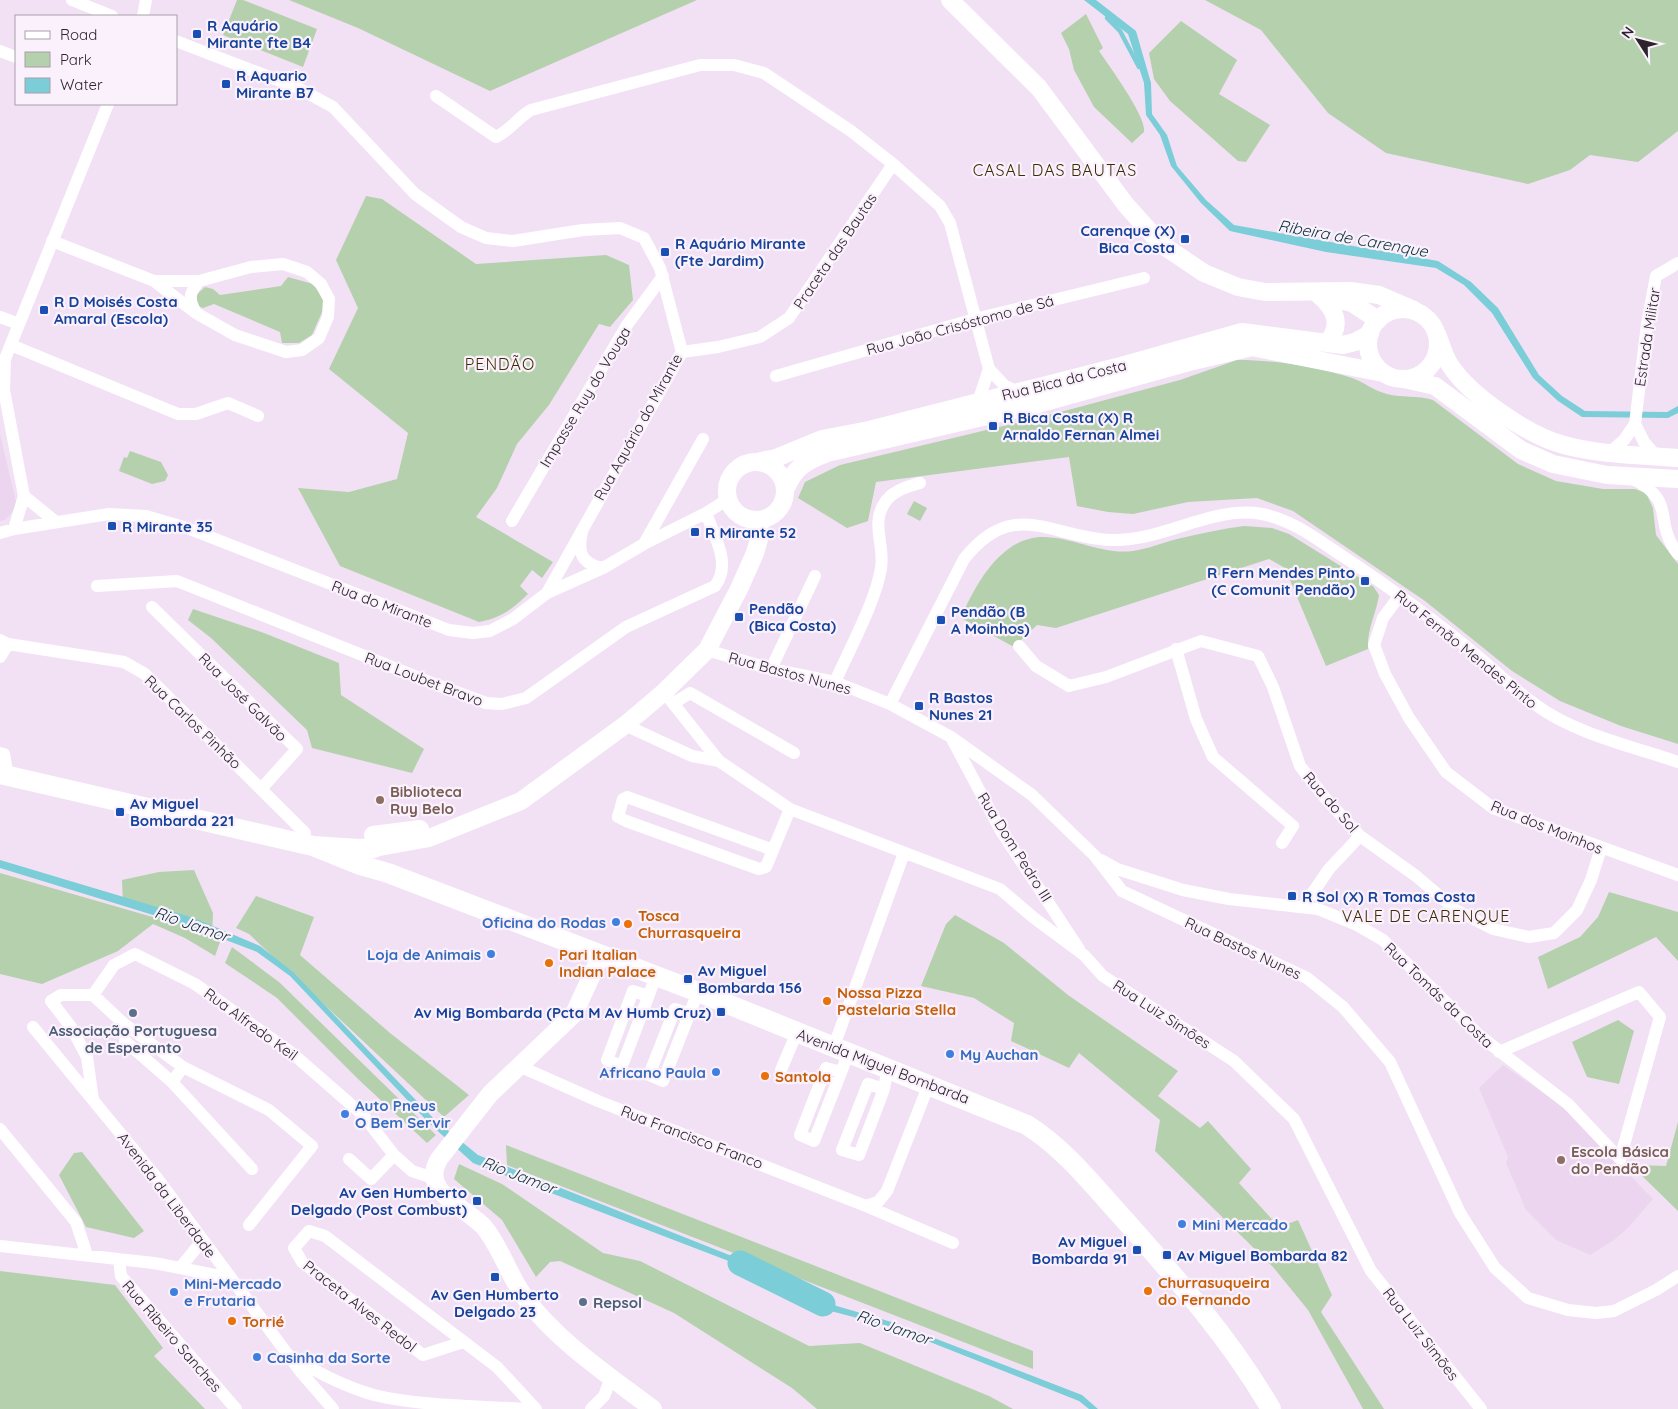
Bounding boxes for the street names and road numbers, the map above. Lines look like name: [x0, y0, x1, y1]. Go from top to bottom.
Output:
street label: Praceta das Bautas: [789, 189, 881, 313]
street label: Estrada Militar: [1630, 286, 1664, 388]
street label: Rua João Crisóstomo de Sá: [864, 291, 1056, 359]
street label: Impasse Ruy do Vouga: [535, 323, 635, 471]
street label: Rua Aquário do Mirante: [590, 350, 686, 504]
street label: Rua Bica da Costa: [1000, 355, 1128, 405]
street label: Rua do Mirante: [329, 576, 435, 632]
street label: Rua Fernão Mendes Pinto: [1391, 586, 1541, 712]
street label: Rua Bastos Nunes: [727, 647, 853, 699]
street label: Rua Loubet Bravo: [362, 648, 486, 710]
street label: Rua José Galvão: [195, 649, 291, 745]
street label: Rua Carlos Pinhão: [141, 671, 245, 773]
street label: Rua do Sol: [1299, 768, 1363, 836]
street label: Rua Dom Pedro III: [974, 789, 1056, 905]
street label: Rua dos Moinhos: [1488, 796, 1606, 858]
street label: Rua Bastos Nunes: [1182, 913, 1304, 983]
street label: Rua Tomás da Costa: [1381, 938, 1497, 1052]
street label: Rua Luiz Simões: [1110, 975, 1214, 1053]
street label: Rua Alfredo Keil: [200, 984, 302, 1064]
street label: Avenida Miguel Bombarda: [794, 1024, 972, 1108]
street label: Rua Francisco Franco: [618, 1101, 766, 1173]
street label: Avenida da Liberdade: [114, 1129, 220, 1261]
street label: Praceta Alves Redol: [300, 1256, 420, 1356]
street label: Rua Ribeiro Sanches: [118, 1276, 226, 1396]
street label: Rua Luiz Simões: [1379, 1284, 1463, 1384]

